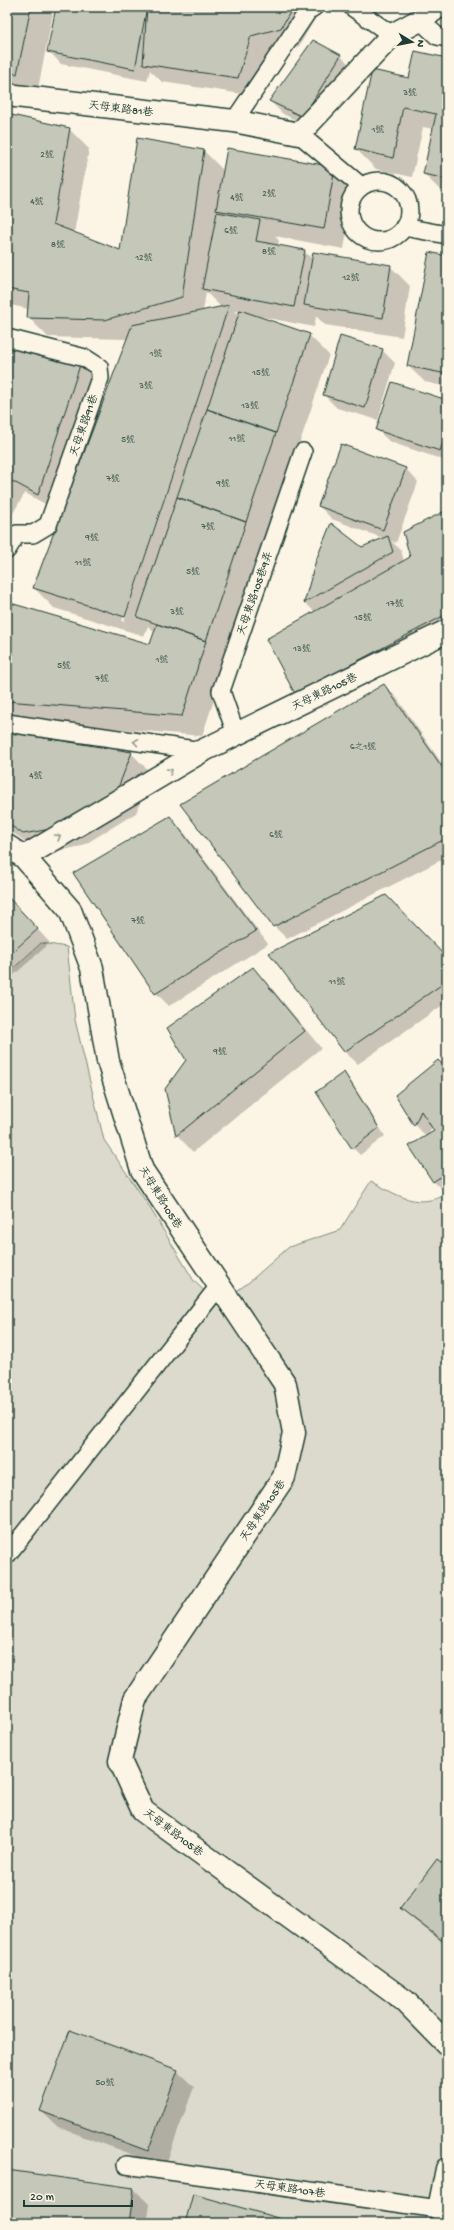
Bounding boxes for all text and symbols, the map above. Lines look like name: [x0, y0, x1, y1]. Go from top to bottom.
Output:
north arrow: [392, 22, 432, 62]
text: N: [413, 39, 426, 48]
house number: 3號: [402, 88, 417, 99]
street label: 天母東路81巷: [88, 99, 154, 120]
house number: 1號: [371, 125, 384, 136]
house number: 2號: [40, 150, 54, 161]
house number: 2號: [262, 189, 276, 200]
house number: 4號: [230, 193, 244, 204]
house number: 4號: [30, 197, 44, 208]
house number: 6號: [224, 226, 238, 237]
house number: 8號: [51, 240, 65, 251]
house number: 8號: [262, 247, 276, 258]
house number: 12號: [134, 253, 153, 264]
house number: 12號: [341, 273, 360, 284]
house number: 1號: [149, 349, 162, 360]
house number: 15號: [251, 368, 270, 379]
house number: 3號: [138, 381, 153, 392]
street label: 天母東路91巷: [68, 393, 101, 458]
house number: 13號: [240, 401, 259, 412]
house number: 11號: [228, 434, 245, 445]
house number: 5號: [121, 435, 135, 446]
house number: 7號: [105, 474, 120, 485]
house number: 9號: [215, 479, 230, 490]
house number: 7號: [200, 522, 215, 533]
house number: 9號: [84, 533, 99, 544]
street label: 天母東路105巷9弄: [235, 550, 276, 637]
house number: 11號: [74, 558, 91, 569]
house number: 5號: [186, 567, 200, 578]
house number: 17號: [385, 599, 404, 610]
house number: 3號: [169, 607, 184, 618]
house number: 15號: [353, 613, 372, 624]
house number: 13號: [292, 644, 311, 655]
house number: 1號: [155, 655, 168, 666]
house number: 5號: [57, 661, 71, 672]
street label: 天母東路105巷: [290, 671, 360, 714]
house number: 7號: [94, 674, 109, 685]
one-way arrow: [133, 738, 139, 747]
house number: 6之1號: [350, 742, 376, 753]
one-way arrow: [166, 768, 173, 775]
house number: 4號: [29, 771, 43, 782]
house number: 6號: [269, 830, 283, 841]
one-way arrow: [54, 834, 61, 841]
house number: 7號: [130, 916, 145, 927]
house number: 11號: [328, 977, 345, 988]
house number: 9號: [212, 1047, 227, 1058]
street label: 天母東路105巷: [135, 1164, 184, 1232]
street label: 天母東路105巷: [238, 1478, 289, 1544]
street label: 天母東路105巷: [141, 1806, 206, 1860]
house number: 50號: [96, 2078, 114, 2089]
street label: 天母東路107巷: [254, 2178, 326, 2201]
scale bar: [24, 2182, 132, 2208]
text: 20 m: [30, 2191, 55, 2205]

